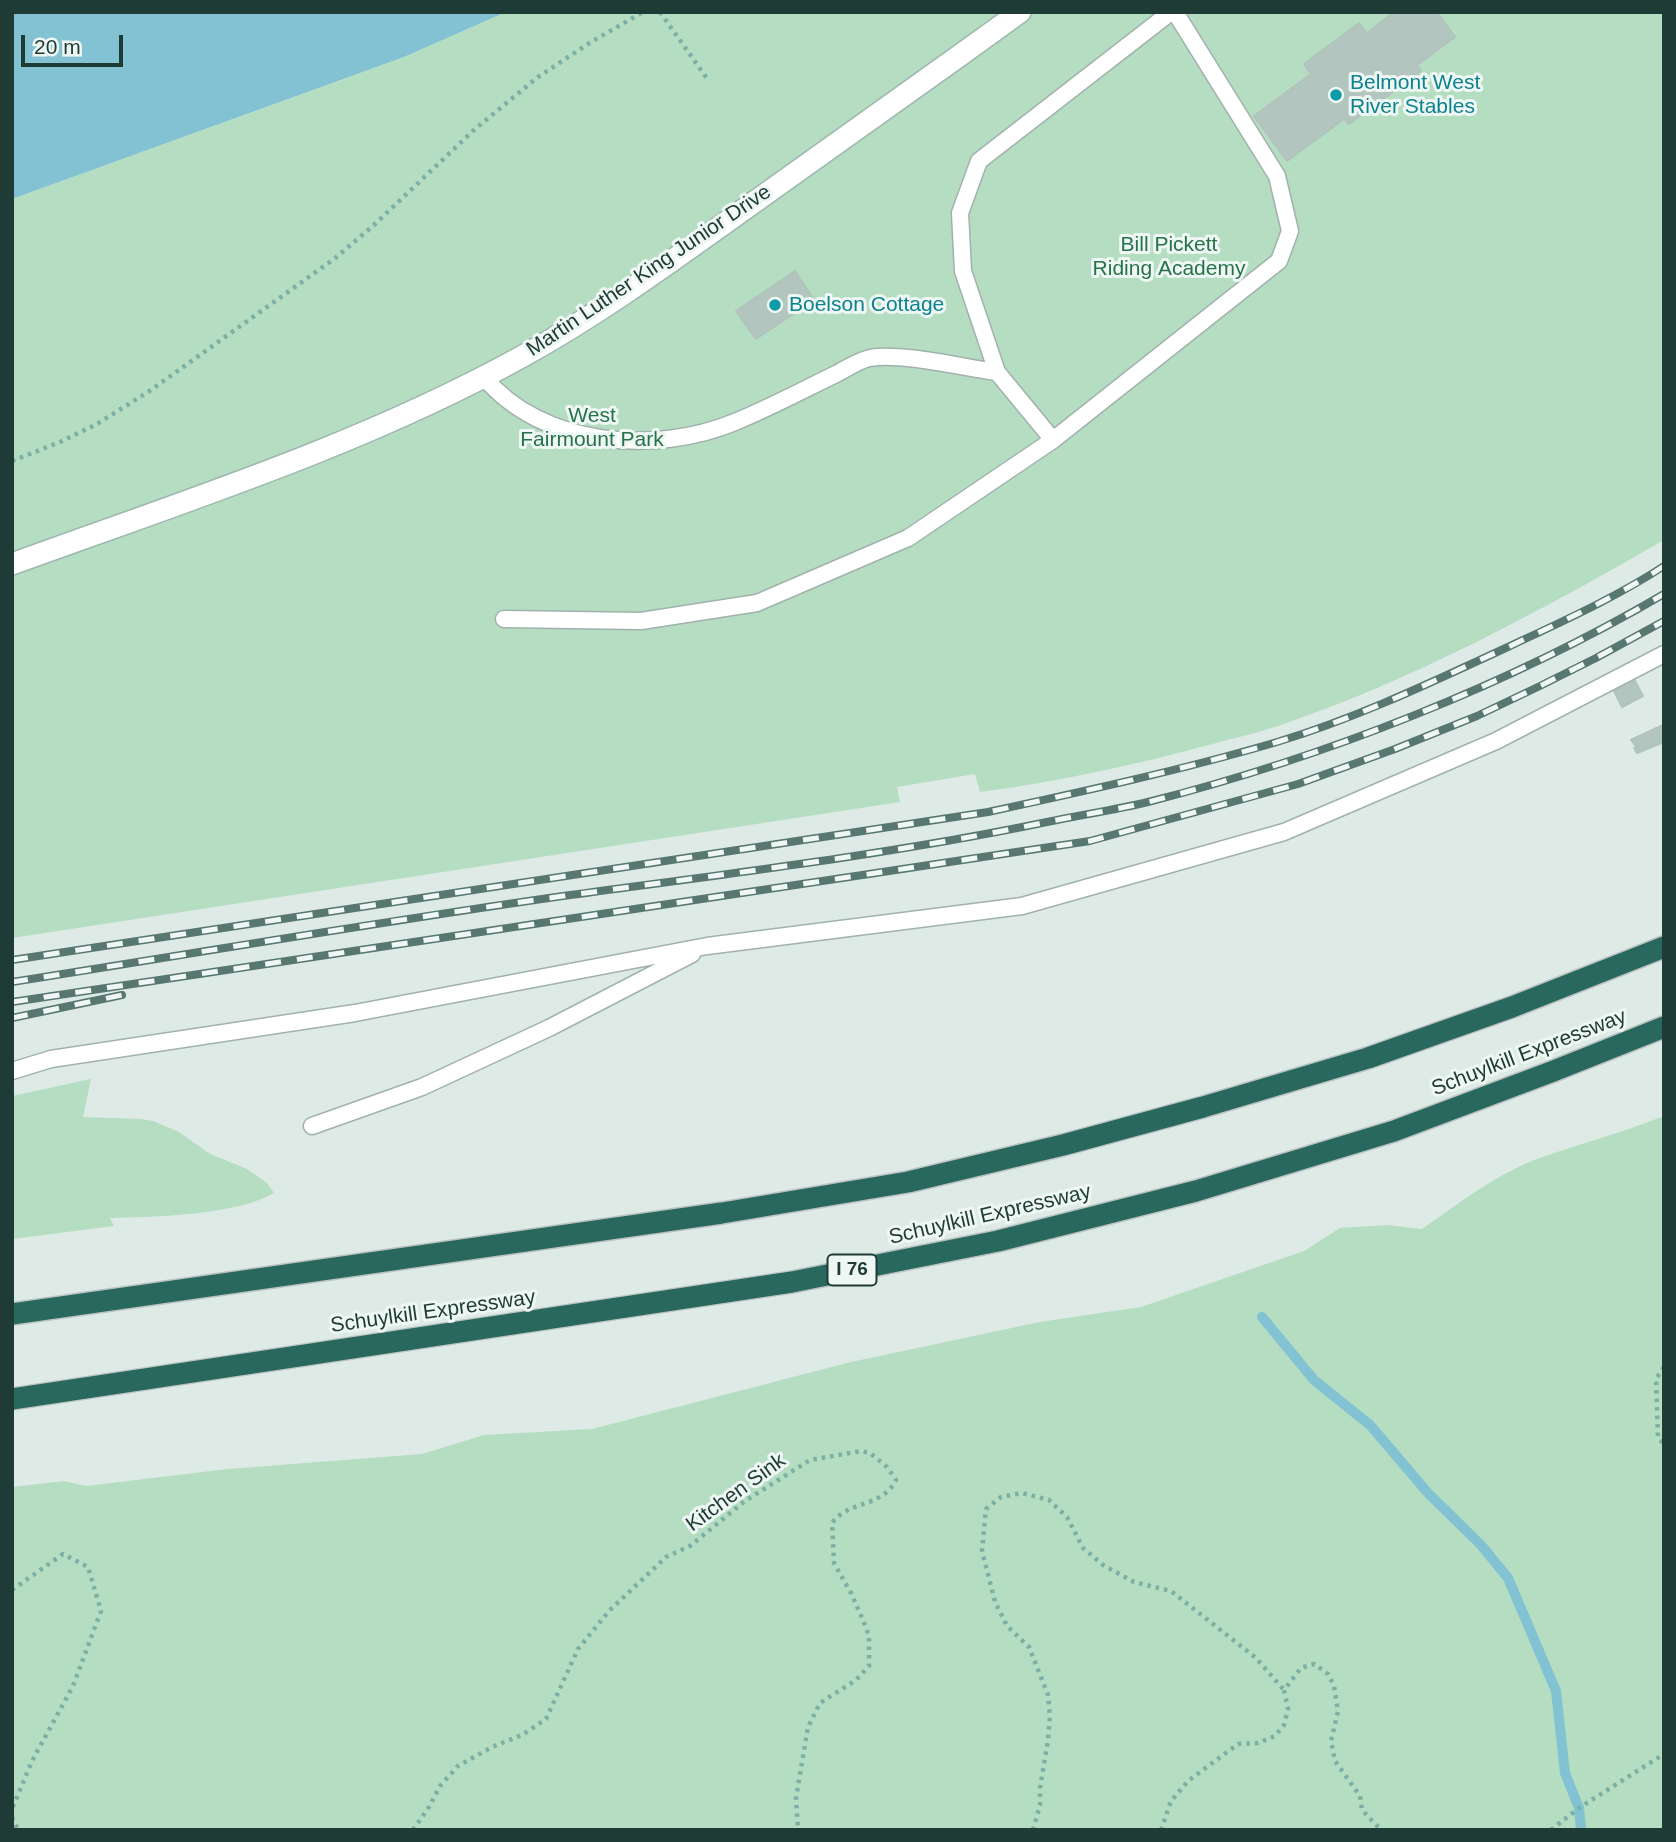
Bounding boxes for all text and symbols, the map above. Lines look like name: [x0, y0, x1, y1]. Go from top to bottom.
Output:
scale bar: [24, 21, 126, 65]
text: 20 m: [34, 35, 81, 58]
place label: Belmont West River Stables: [1350, 70, 1480, 120]
marker: Belmont West River Stables: [1328, 87, 1344, 103]
street label: Martin Luther King Junior Drive: [522, 180, 776, 362]
park label: Bill Pickett Riding Academy: [1093, 232, 1245, 282]
place label: Boelson Cottage: [789, 292, 944, 318]
marker: Boelson Cottage: [767, 297, 783, 313]
park label: West Fairmount Park: [520, 403, 664, 453]
street label: Schuylkill Expressway: [1428, 1004, 1630, 1102]
street label: Schuylkill Expressway: [887, 1179, 1093, 1251]
road number: I 76: [828, 1254, 876, 1286]
street label: Schuylkill Expressway: [329, 1285, 537, 1339]
street label: Kitchen Sink: [681, 1449, 791, 1537]

